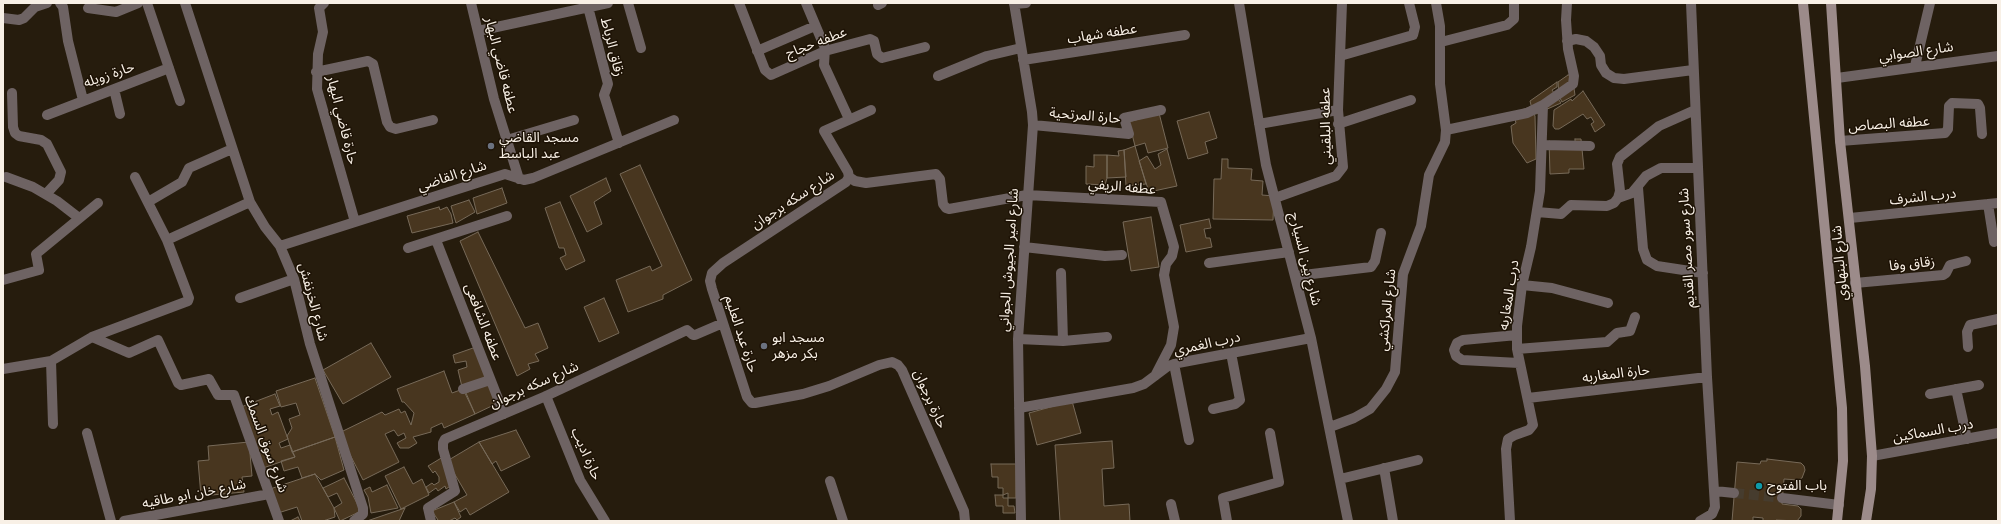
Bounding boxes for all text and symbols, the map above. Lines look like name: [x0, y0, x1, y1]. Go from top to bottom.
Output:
street label: عطفه قاضي البهار: [481, 15, 521, 115]
street label: زقاق الرباط: [597, 16, 627, 78]
street label: عطفه شهاب: [1066, 20, 1138, 48]
street label: عطفه حجاج: [783, 24, 849, 62]
street label: شارع الصوابي: [1878, 38, 1954, 66]
street label: حارة زويله: [81, 58, 137, 92]
street label: حارة قاضي البهار: [323, 74, 361, 166]
street label: عطفه البلقيني: [1317, 87, 1335, 165]
street label: حارة المرتحية: [1049, 105, 1121, 127]
street label: عطفه البصاص: [1848, 113, 1930, 135]
place label: مسجد القاضي عبد الباسط: [499, 130, 579, 162]
marker: مسجد القاضي عبد الباسط: [486, 141, 496, 151]
street label: شارع القاضي: [415, 157, 489, 195]
street label: شارع سكه برجوان: [748, 167, 838, 233]
street label: عطفه الريفي: [1088, 176, 1156, 198]
street label: درب الشرف: [1889, 185, 1957, 209]
street label: شارع امير الجيوش الجواني: [996, 188, 1022, 332]
street label: شارع سور مصر القديم: [1675, 188, 1699, 308]
street label: شارع بين السيارج: [1285, 210, 1325, 308]
street label: شارع البنهاوي: [1828, 225, 1852, 301]
street label: زقاق وفا: [1888, 253, 1936, 275]
street label: درب المغاربه: [1495, 259, 1523, 331]
street label: شارع الخرنفش: [294, 261, 332, 343]
street label: شارع المراكشي: [1374, 268, 1400, 352]
street label: عطفه الشافعى: [461, 281, 505, 363]
street label: حارة عبد العليم: [721, 293, 761, 375]
street label: درب الغمري: [1172, 329, 1242, 359]
place label: مسجد ابو بكر مزهر: [772, 330, 825, 362]
marker: مسجد ابو بكر مزهر: [759, 341, 769, 351]
street label: شارع سكه برجوان: [487, 358, 581, 412]
street label: حارة المغاربه: [1581, 362, 1651, 386]
street label: حارة برجوان: [910, 367, 950, 431]
street label: شارع سوق السمك: [241, 393, 291, 495]
street label: درب السماكين: [1891, 416, 1975, 446]
street label: حارة اديب: [567, 425, 605, 483]
street label: شارع خان ابو طاقيه: [141, 476, 247, 512]
place label: باب الفتوح: [1767, 478, 1827, 494]
marker: باب الفتوح: [1754, 481, 1764, 491]

